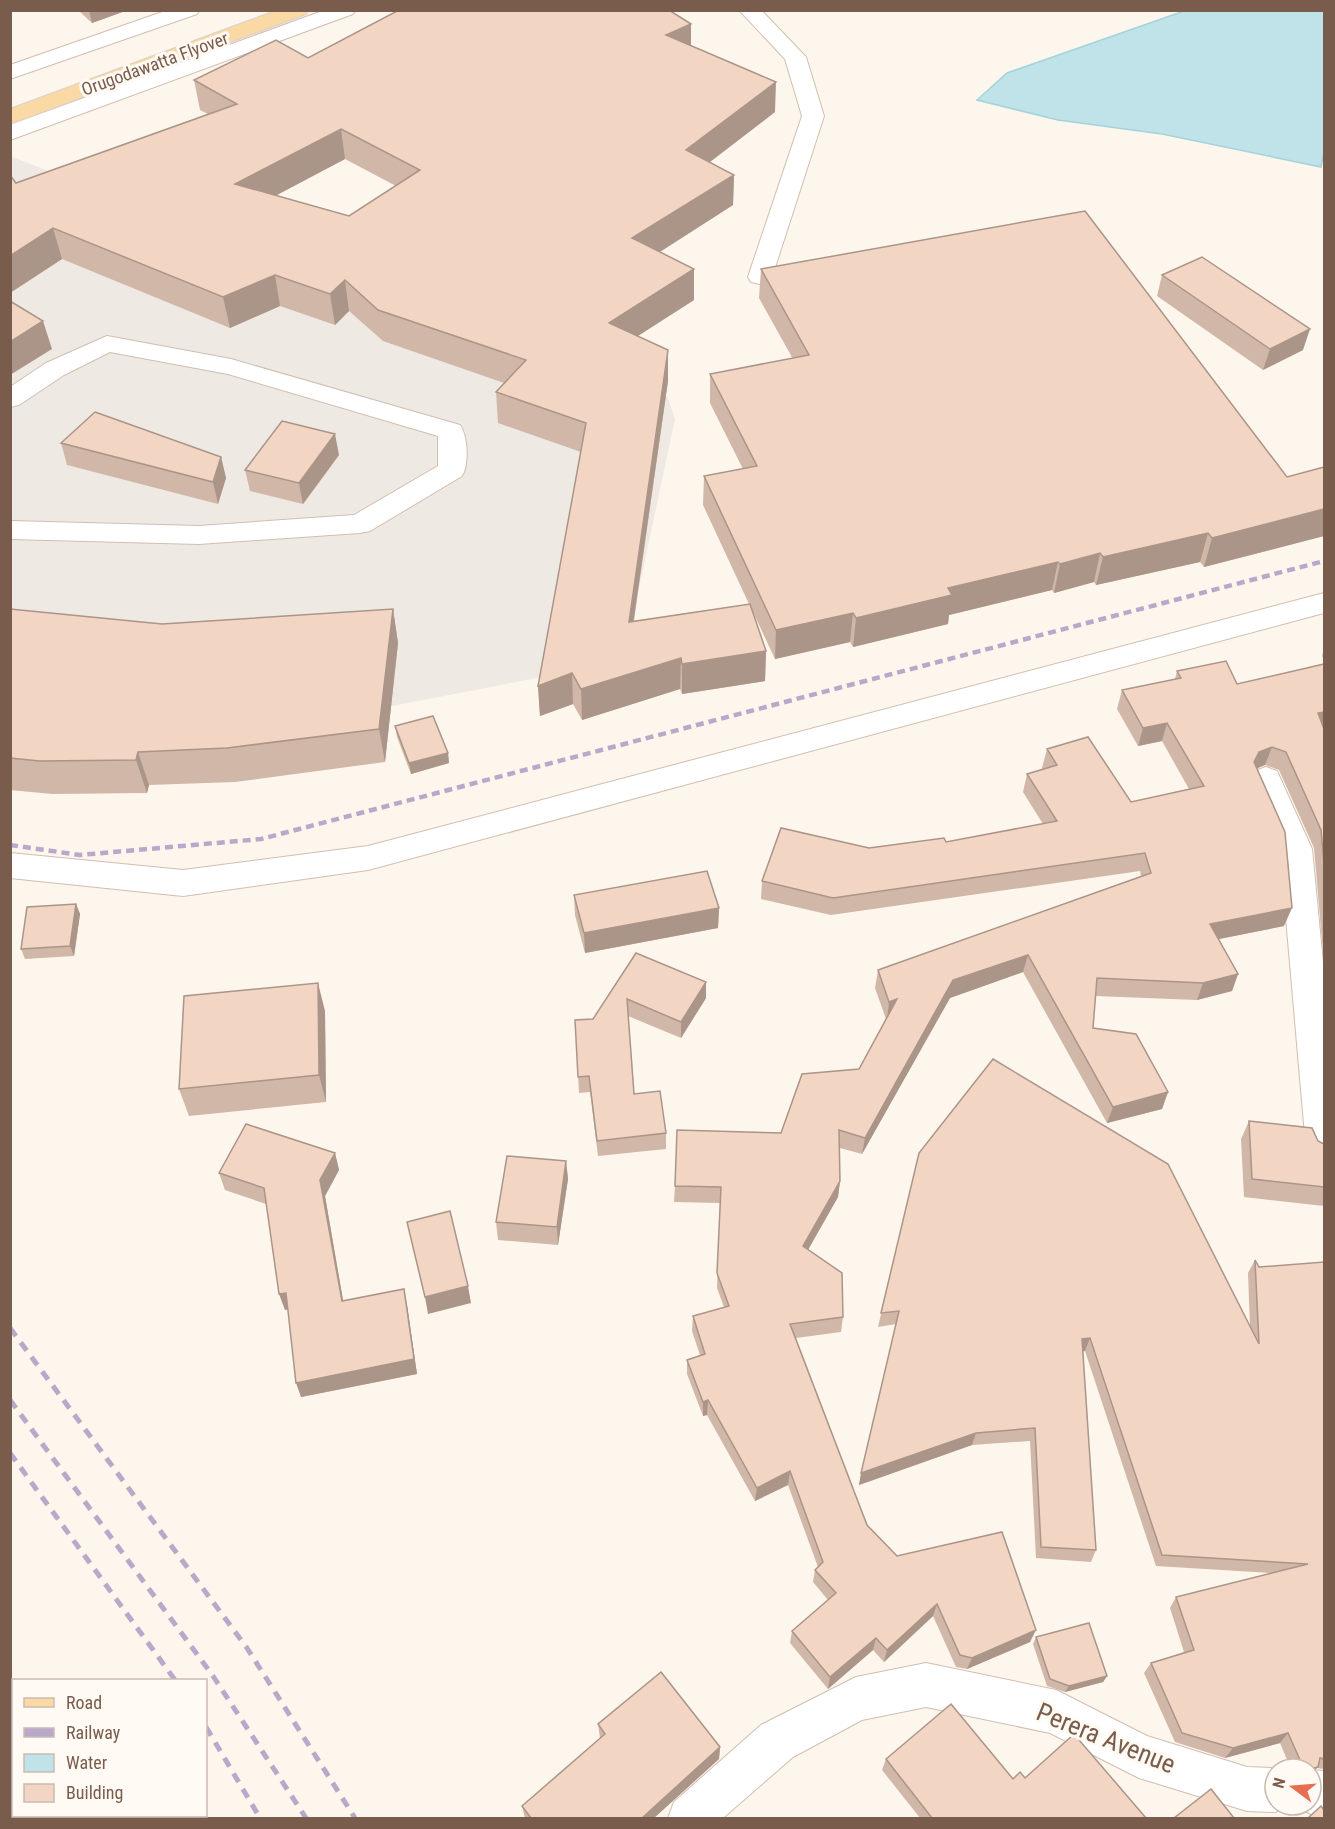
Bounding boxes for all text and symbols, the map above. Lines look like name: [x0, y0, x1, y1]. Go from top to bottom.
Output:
street label: Orugodawatta Flyover: [79, 27, 232, 100]
legend: [12, 1679, 207, 1817]
text: Road: [66, 1692, 102, 1713]
street label: Perera Avenue: [1032, 1697, 1180, 1779]
text: Railway: [66, 1722, 121, 1743]
text: Water: [66, 1752, 108, 1773]
north arrow: [1263, 1757, 1323, 1817]
text: N: [1269, 1776, 1290, 1790]
text: Building: [66, 1782, 123, 1803]

